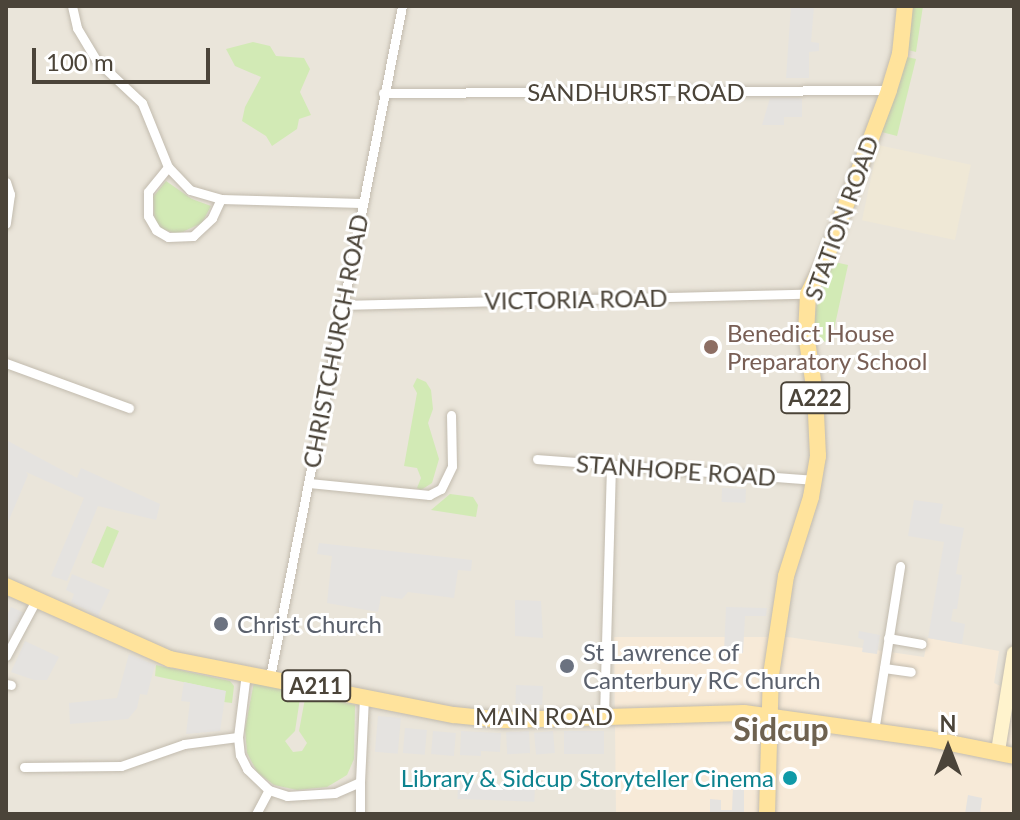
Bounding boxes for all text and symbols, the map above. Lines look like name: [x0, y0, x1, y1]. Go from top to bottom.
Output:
scale bar: [36, 32, 214, 82]
text: 100 m: [46, 47, 114, 76]
street label: SANDHURST ROAD: [527, 78, 745, 106]
street label: STATION ROAD: [798, 132, 884, 304]
street label: CHRISTCHURCH ROAD: [296, 212, 374, 470]
street label: VICTORIA ROAD: [484, 283, 668, 315]
place label: Benedict House Preparatory School: [727, 319, 928, 375]
marker: Benedict House Preparatory School: [702, 338, 720, 356]
road number: A222: [779, 380, 851, 416]
street label: STANHOPE ROAD: [575, 449, 777, 491]
place label: Christ Church: [237, 610, 382, 638]
marker: Christ Church: [212, 615, 230, 633]
place label: St Lawrence of Canterbury RC Church: [583, 638, 821, 694]
marker: St Lawrence of Canterbury RC Church: [558, 657, 576, 675]
road number: A211: [280, 668, 352, 704]
street label: MAIN ROAD: [475, 702, 613, 730]
north arrow: [908, 708, 988, 788]
district label: Sidcup: [733, 710, 829, 748]
text: N: [940, 710, 956, 737]
place label: Library & Sidcup Storyteller Cinema: [400, 764, 774, 792]
marker: Library & Sidcup Storyteller Cinema: [781, 769, 799, 787]

